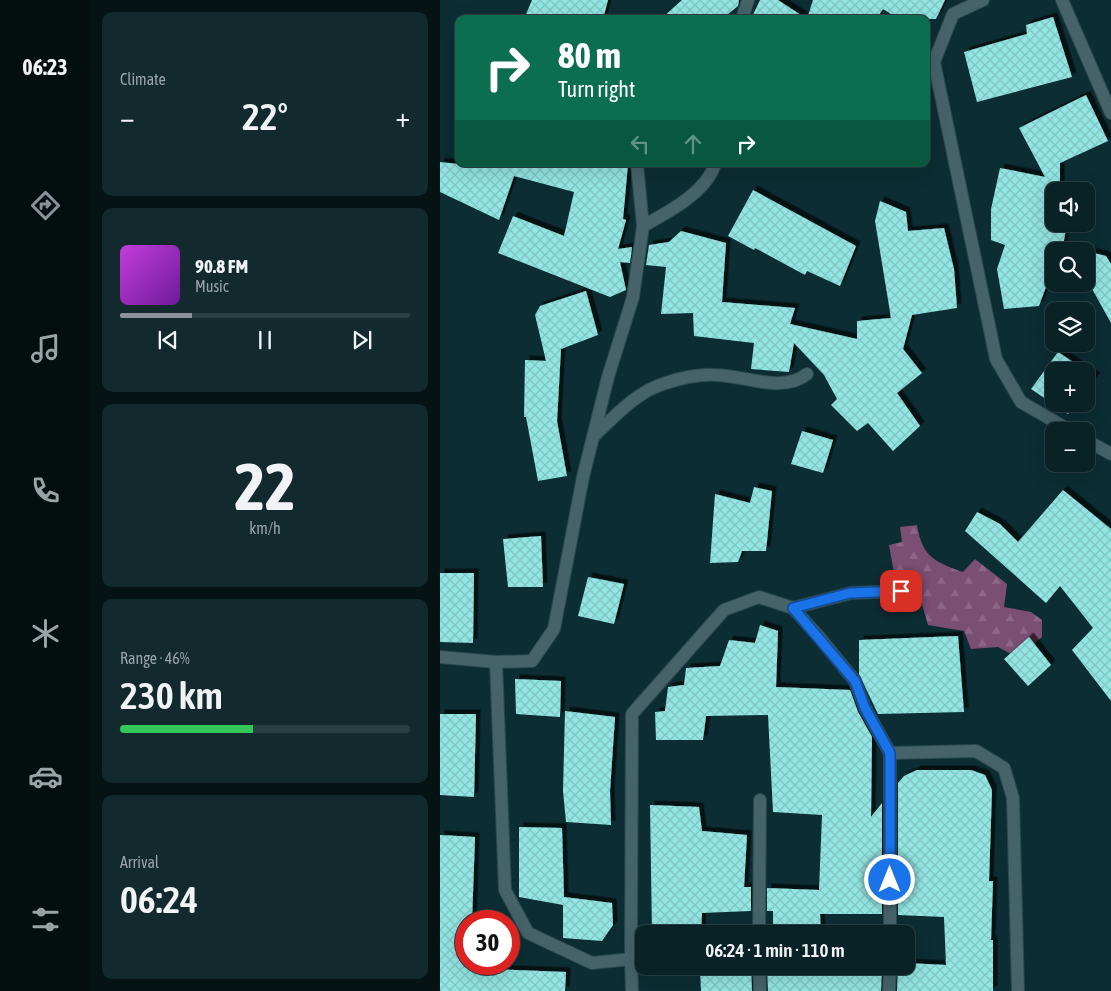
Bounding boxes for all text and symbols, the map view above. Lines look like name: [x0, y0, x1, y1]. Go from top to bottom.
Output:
icon: right: [475, 35, 540, 100]
text: 80 m: [558, 35, 621, 75]
text: 06:23: [22, 54, 68, 80]
text: Climate: [120, 70, 166, 88]
text: Turn right: [558, 76, 635, 102]
text: 22°: [242, 95, 288, 138]
text: −: [120, 101, 135, 133]
text: +: [395, 101, 410, 133]
icon: left: [626, 130, 654, 158]
icon: ahead: [679, 130, 707, 158]
icon: right: [732, 130, 760, 158]
map controls: [1045, 182, 1095, 472]
button: sound: [1045, 182, 1095, 232]
icon: directions: [28, 188, 63, 223]
button: search: [1045, 242, 1095, 292]
text: 90.8 FM: [195, 255, 248, 277]
text: Music: [195, 277, 229, 295]
button: layers: [1045, 302, 1095, 352]
icon: previous: [154, 326, 182, 354]
icon: pause: [251, 326, 279, 354]
icon: next: [348, 326, 376, 354]
icon: music: [28, 331, 63, 366]
button: +: [1045, 362, 1095, 412]
button: −: [1045, 422, 1095, 472]
text: 22: [234, 449, 296, 524]
icon: phone: [28, 473, 63, 508]
text: km/h: [249, 519, 281, 537]
pin: [880, 570, 922, 612]
icon: arrive: [887, 577, 915, 605]
icon: climate: [28, 616, 63, 651]
text: Range · 46%: [120, 649, 190, 667]
text: 230 km: [120, 674, 223, 717]
icon: car: [28, 759, 63, 794]
text: Arrival: [120, 853, 159, 871]
position arrow: [863, 853, 915, 905]
text: 06:24: [120, 878, 198, 921]
icon: filters: [28, 902, 63, 937]
speed limit sign: 30: [455, 910, 520, 975]
text: 06:24 · 1 min · 110 m: [705, 939, 845, 961]

